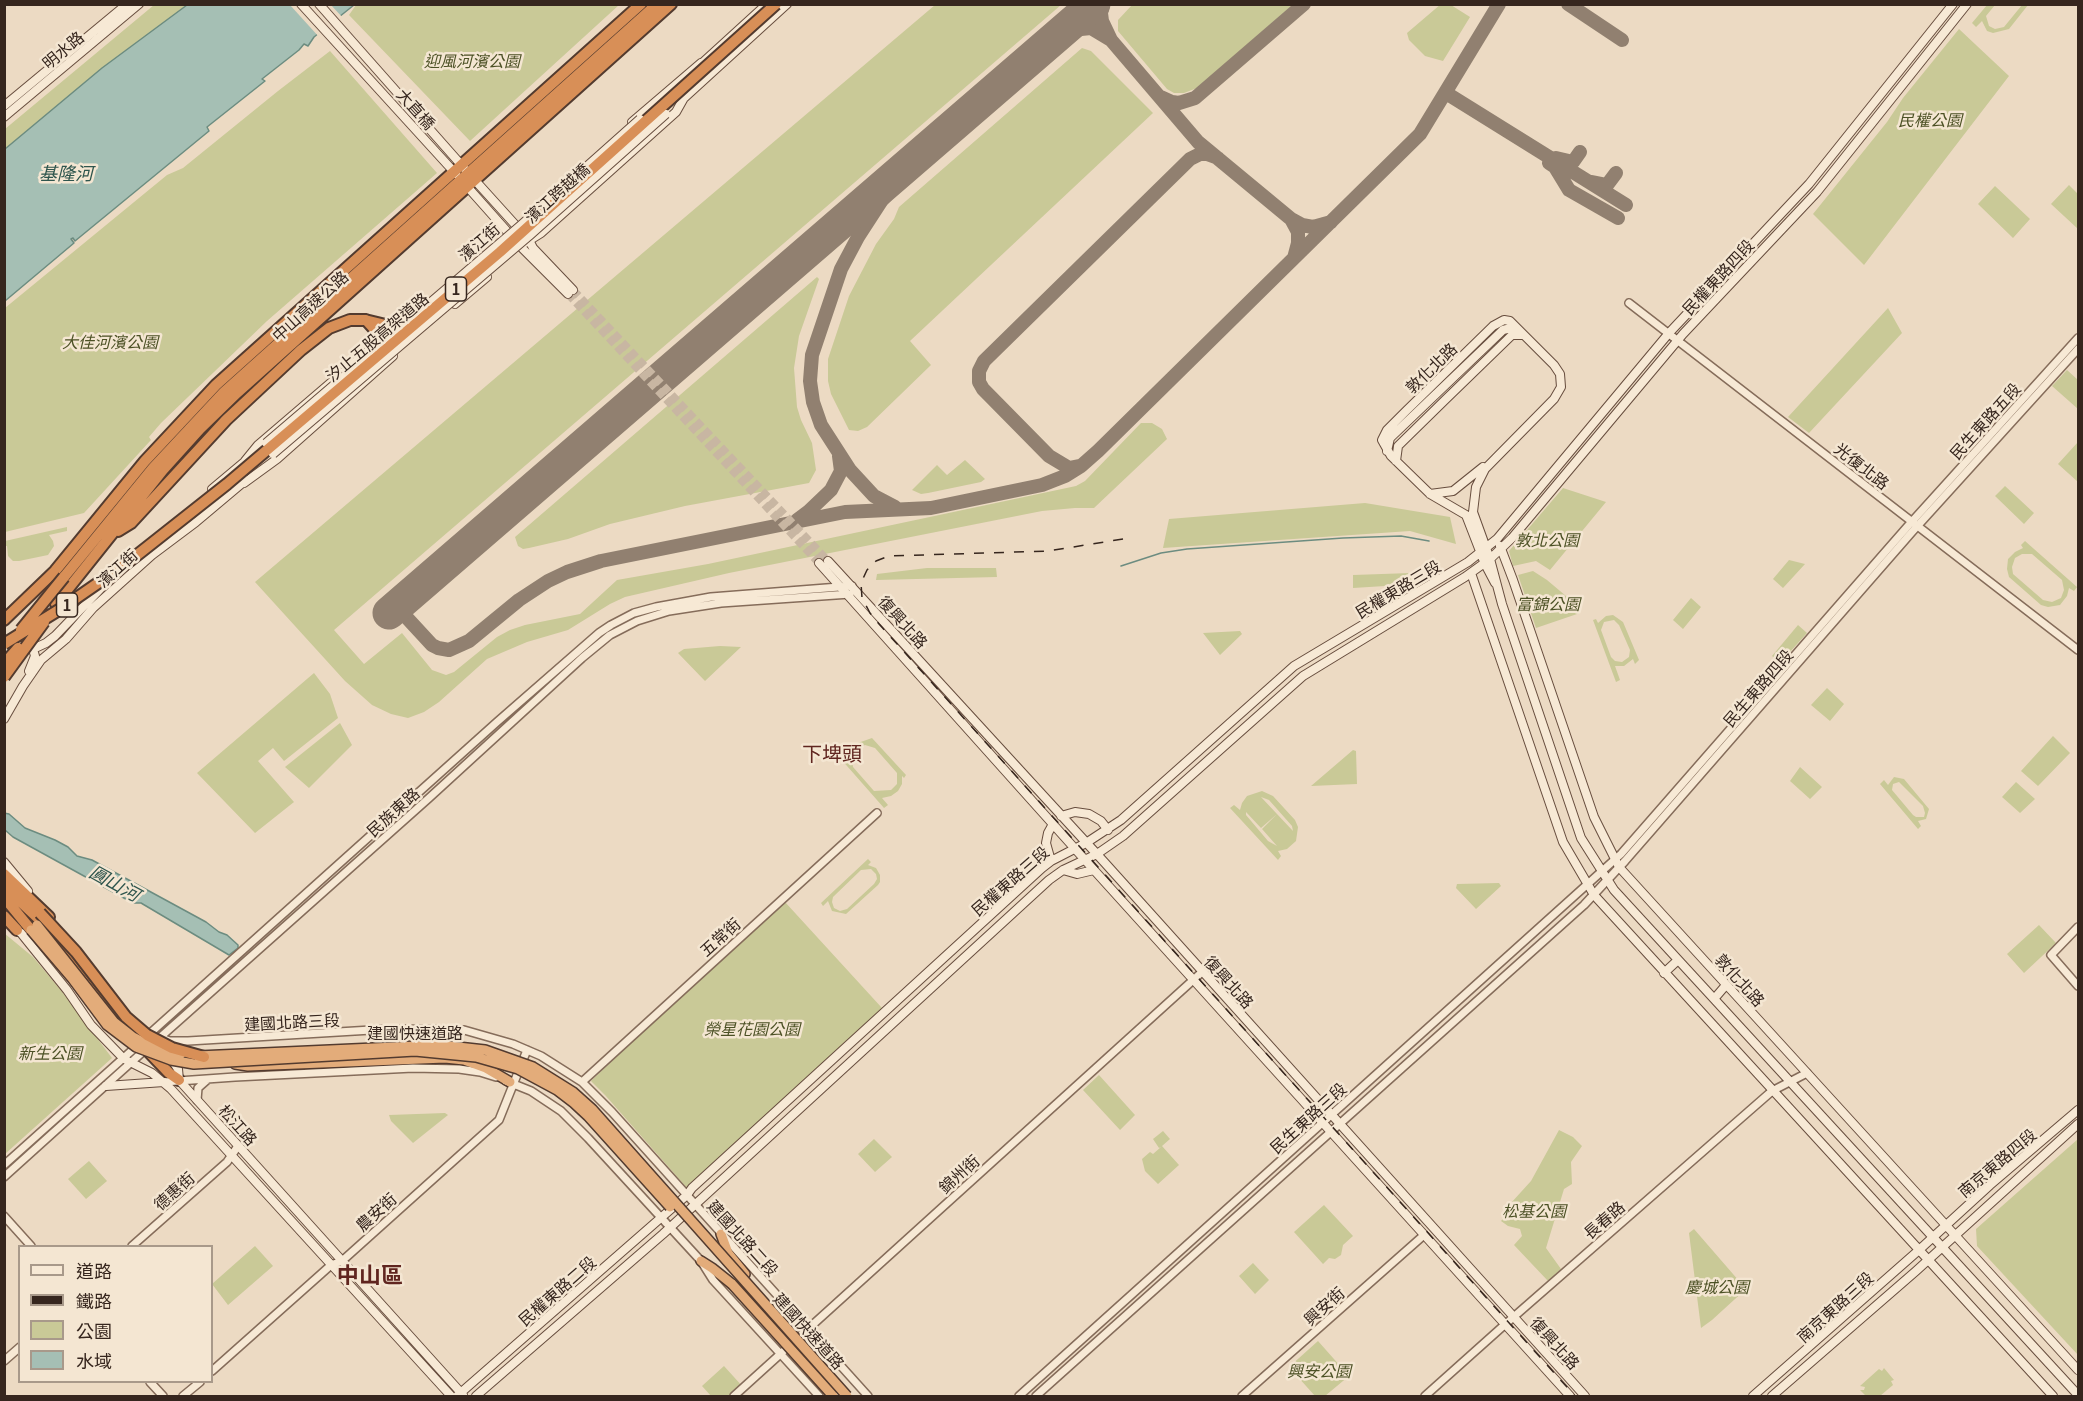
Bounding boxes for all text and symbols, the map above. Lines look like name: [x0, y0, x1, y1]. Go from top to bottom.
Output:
street label: 明水路: [38, 27, 88, 73]
park label: 迎風河濱公園: [424, 51, 520, 71]
street label: 大直橋: [393, 85, 439, 133]
park label: 民權公園: [1898, 110, 1962, 130]
street label: 濱江跨越橋: [521, 159, 593, 227]
water label: 基隆河: [39, 162, 93, 184]
street label: 濱江街: [455, 219, 503, 265]
street label: 民權東路四段: [1678, 235, 1758, 319]
street label: 中山高速公路: [268, 267, 352, 345]
road number: 1: [446, 277, 466, 301]
street label: 汐止五股高架道路: [322, 289, 432, 385]
park label: 大佳河濱公園: [62, 332, 158, 352]
street label: 敦化北路: [1401, 339, 1461, 397]
street label: 民生東路五段: [1946, 379, 2024, 463]
street label: 光復北路: [1831, 439, 1893, 493]
park label: 敦北公園: [1515, 530, 1579, 550]
street label: 濱江街: [93, 545, 141, 591]
street label: 民權東路三段: [1352, 556, 1444, 622]
street label: 復興北路: [874, 592, 932, 652]
road number: 1: [56, 593, 78, 617]
park label: 富錦公園: [1516, 594, 1580, 614]
street label: 民生東路四段: [1719, 645, 1797, 731]
district label: 下埤頭: [802, 741, 862, 765]
street label: 民族東路: [363, 783, 423, 841]
street label: 民權東路三段: [967, 842, 1053, 920]
water label: 圓山河: [86, 860, 144, 906]
street label: 五常街: [696, 914, 744, 960]
street label: 敦化北路: [1711, 950, 1769, 1010]
street label: 復興北路: [1200, 952, 1258, 1012]
street label: 建國北路三段: [244, 1010, 340, 1034]
park label: 榮星花園公園: [704, 1019, 800, 1039]
street label: 建國快速道路: [367, 1023, 463, 1043]
park label: 新生公園: [18, 1043, 82, 1063]
street label: 民生東路三段: [1266, 1079, 1350, 1157]
street label: 松江路: [215, 1101, 261, 1149]
street label: 南京東路四段: [1954, 1125, 2040, 1201]
street label: 錦州街: [935, 1151, 983, 1197]
street label: 德惠街: [150, 1168, 198, 1214]
street label: 農安街: [352, 1189, 400, 1235]
street label: 建國北路二段: [704, 1196, 782, 1280]
street label: 長春路: [1580, 1197, 1628, 1243]
park label: 松基公園: [1502, 1201, 1566, 1221]
legend: [18, 1245, 213, 1383]
street label: 民權東路二段: [514, 1252, 600, 1330]
text: 道路: [76, 1257, 112, 1283]
district label: 中山區: [337, 1262, 403, 1288]
street label: 南京東路三段: [1793, 1268, 1877, 1346]
park label: 慶城公園: [1685, 1277, 1749, 1297]
street label: 興安街: [1300, 1283, 1348, 1329]
text: 鐵路: [76, 1287, 112, 1313]
street label: 建國快速道路: [770, 1289, 848, 1373]
street label: 復興北路: [1526, 1313, 1584, 1373]
text: 公園: [76, 1317, 112, 1343]
text: 水域: [76, 1347, 112, 1373]
park label: 興安公園: [1287, 1361, 1351, 1381]

